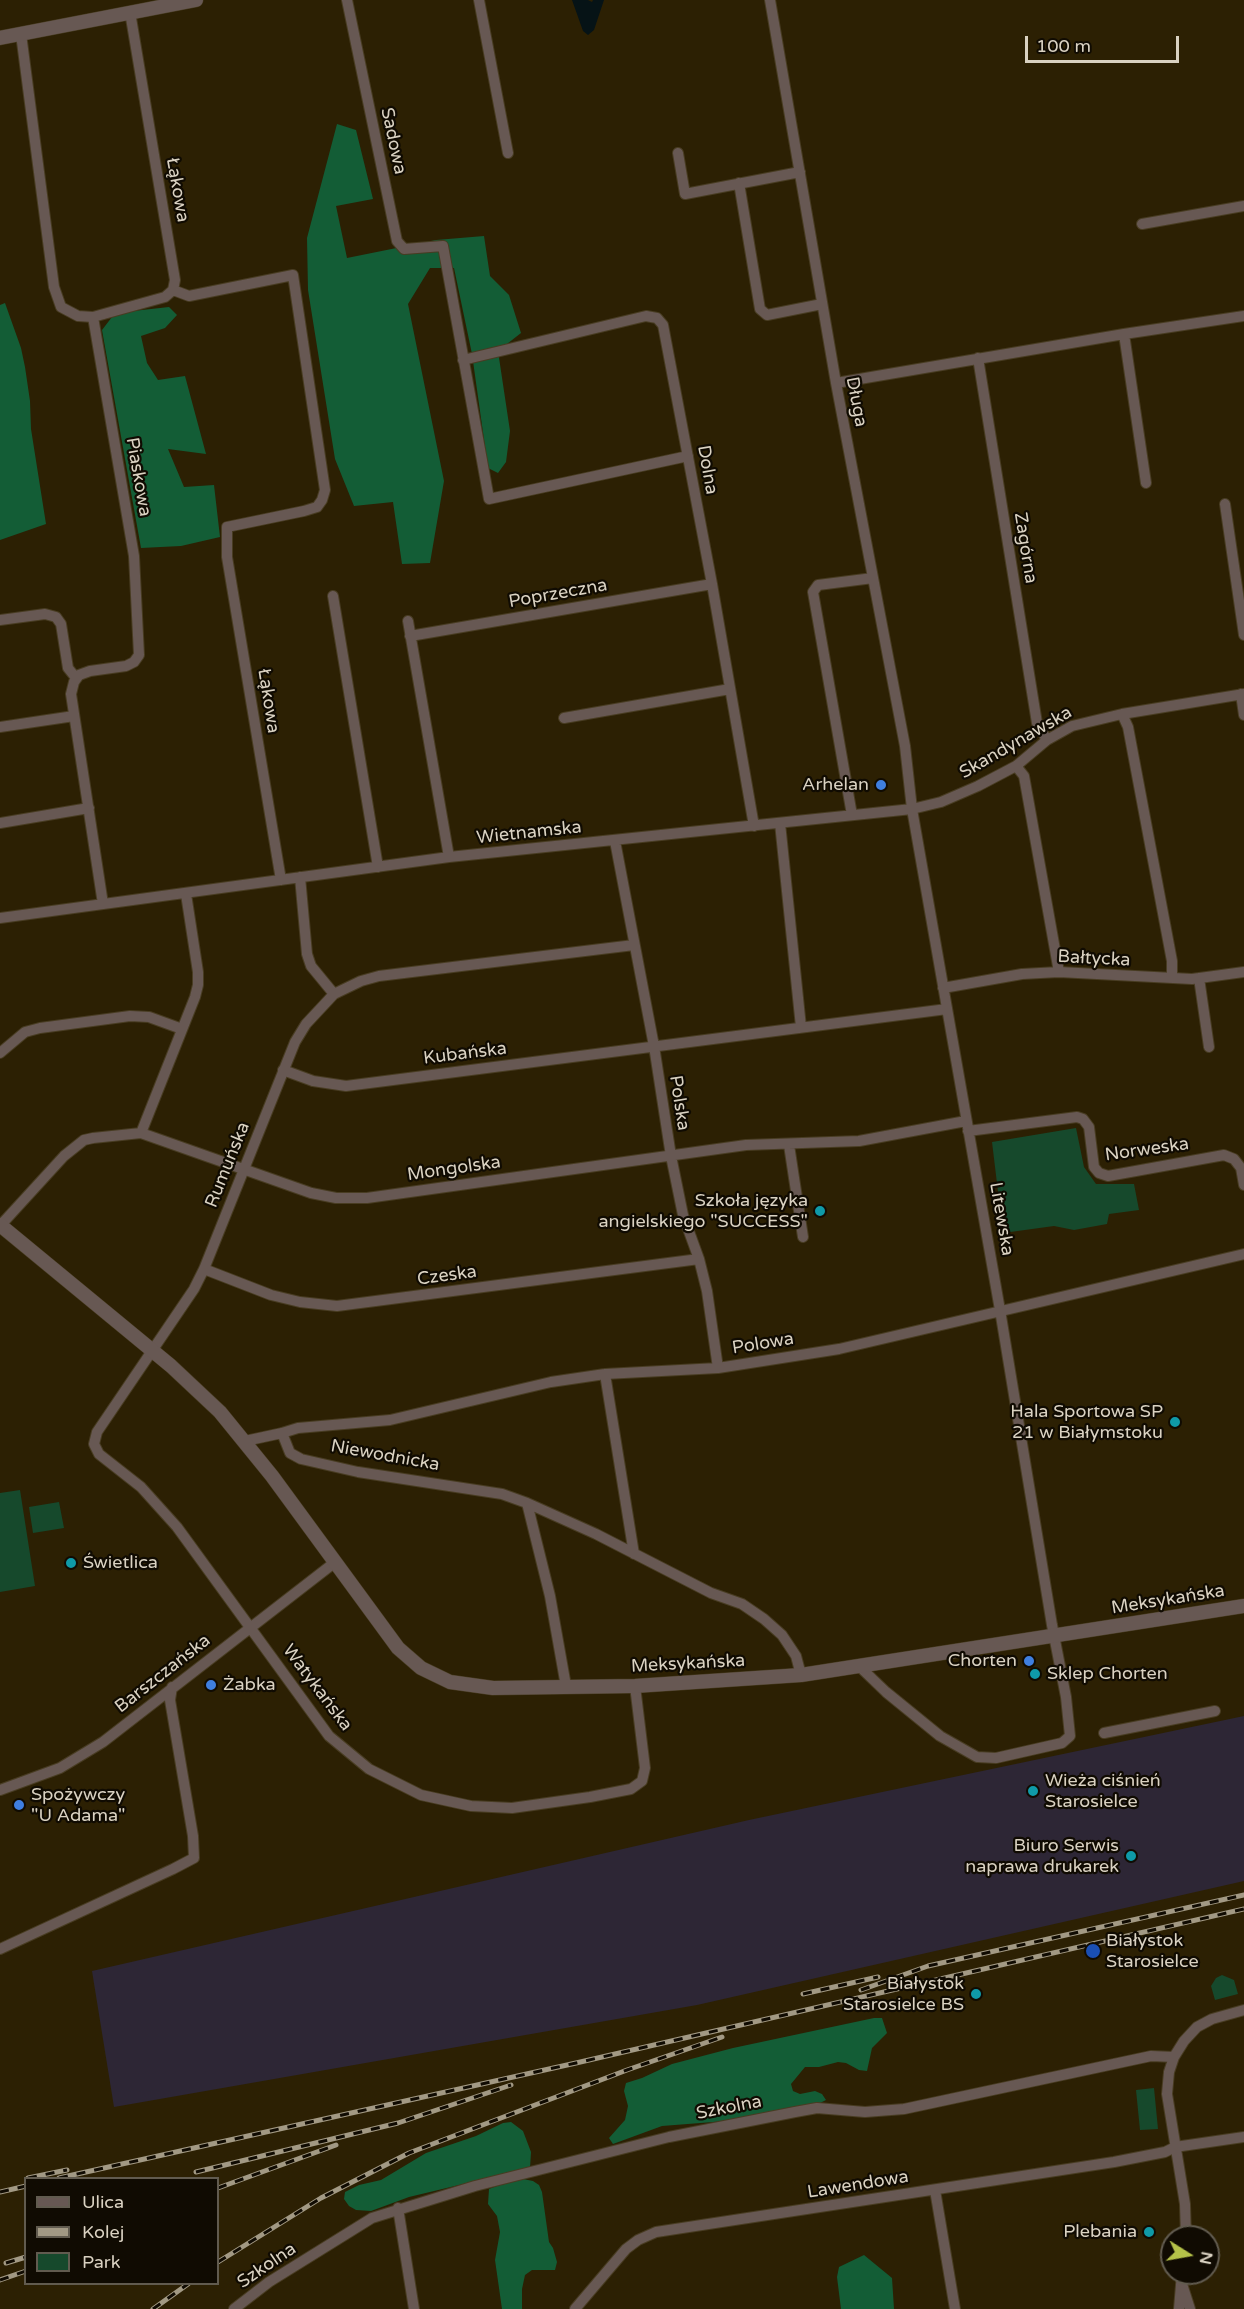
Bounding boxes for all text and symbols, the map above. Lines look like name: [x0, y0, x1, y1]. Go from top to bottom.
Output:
scale bar: [1028, 24, 1182, 62]
text: 100 m: [1036, 35, 1091, 57]
street label: Sadowa: [375, 106, 411, 176]
street label: Łąkowa: [161, 156, 193, 224]
street label: Długa: [841, 375, 871, 429]
street label: Piaskowa: [120, 436, 156, 518]
street label: Dolna: [692, 444, 722, 496]
street label: Zagórna: [1009, 511, 1041, 585]
street label: Poprzeczna: [507, 575, 609, 613]
street label: Łąkowa: [252, 667, 284, 735]
street label: Skandynawska: [956, 702, 1076, 784]
place label: Arhelan: [802, 774, 869, 796]
marker: Arhelan: [874, 778, 888, 792]
street label: Wietnamska: [475, 817, 583, 849]
street label: Bałtycka: [1057, 946, 1131, 972]
street label: Kubańska: [422, 1038, 508, 1070]
street label: Polska: [664, 1074, 694, 1132]
street label: Rumuńska: [201, 1119, 255, 1211]
street label: Norweska: [1104, 1133, 1190, 1167]
street label: Mongolska: [406, 1152, 502, 1186]
street label: Litewska: [984, 1181, 1018, 1257]
place label: Szkoła języka angielskiego "SUCCESS": [598, 1190, 808, 1232]
marker: Szkoła języka angielskiego "SUCCESS": [813, 1204, 827, 1218]
street label: Czeska: [416, 1261, 478, 1291]
street label: Polowa: [731, 1328, 795, 1360]
place label: Hala Sportowa SP 21 w Białymstoku: [1010, 1401, 1163, 1444]
marker: Hala Sportowa SP 21 w Białymstoku: [1168, 1415, 1182, 1429]
street label: Niewodnicka: [329, 1436, 441, 1476]
place label: Świetlica: [83, 1552, 158, 1574]
marker: Świetlica: [64, 1556, 78, 1570]
street label: Meksykańska: [1110, 1580, 1226, 1620]
street label: Barszczańska: [111, 1630, 215, 1718]
street label: Watykańska: [277, 1640, 357, 1736]
street label: Meksykańska: [630, 1650, 746, 1678]
place label: Chorten: [948, 1650, 1017, 1672]
marker: Chorten: [1022, 1654, 1036, 1668]
place label: Sklep Chorten: [1047, 1663, 1168, 1685]
marker: Sklep Chorten: [1028, 1667, 1042, 1681]
place label: Żabka: [223, 1674, 276, 1696]
marker: Żabka: [204, 1678, 218, 1692]
place label: Wieża ciśnień Starosielce: [1045, 1770, 1161, 1812]
place label: Spożywczy "U Adama": [31, 1784, 125, 1826]
marker: Wieża ciśnień Starosielce: [1026, 1784, 1040, 1798]
marker: Spożywczy "U Adama": [12, 1798, 26, 1812]
place label: Biuro Serwis naprawa drukarek: [965, 1835, 1119, 1878]
marker: Biuro Serwis naprawa drukarek: [1124, 1849, 1138, 1863]
place label: Białystok Starosielce: [1106, 1930, 1199, 1972]
marker: Białystok Starosielce: [1084, 1942, 1102, 1960]
place label: Białystok Starosielce BS: [843, 1973, 964, 2016]
marker: Białystok Starosielce BS: [969, 1987, 983, 2001]
street label: Szkolna: [694, 2091, 764, 2125]
street label: Lawendowa: [806, 2166, 910, 2204]
legend: [24, 2177, 219, 2285]
text: Ulica: [82, 2191, 124, 2213]
text: Kolej: [82, 2221, 124, 2243]
place label: Plebania: [1063, 2221, 1137, 2243]
marker: Plebania: [1142, 2225, 1156, 2239]
north arrow: [1160, 2225, 1220, 2285]
street label: Szkolna: [234, 2239, 300, 2293]
text: N: [1195, 2250, 1217, 2266]
text: Park: [82, 2251, 120, 2273]

